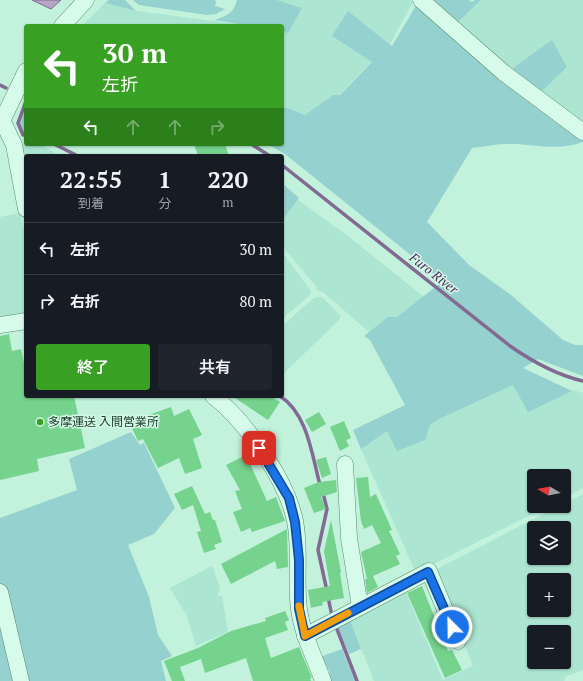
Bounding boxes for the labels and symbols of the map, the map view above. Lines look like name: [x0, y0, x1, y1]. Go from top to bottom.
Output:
water label: Furo River: [405, 248, 463, 298]
place label: 多摩運送 入間営業所: [48, 414, 159, 429]
marker: 多摩運送 入間営業所: [35, 417, 45, 427]
pin: [242, 431, 276, 465]
north arrow: [527, 469, 571, 513]
position arrow: [431, 606, 473, 648]

